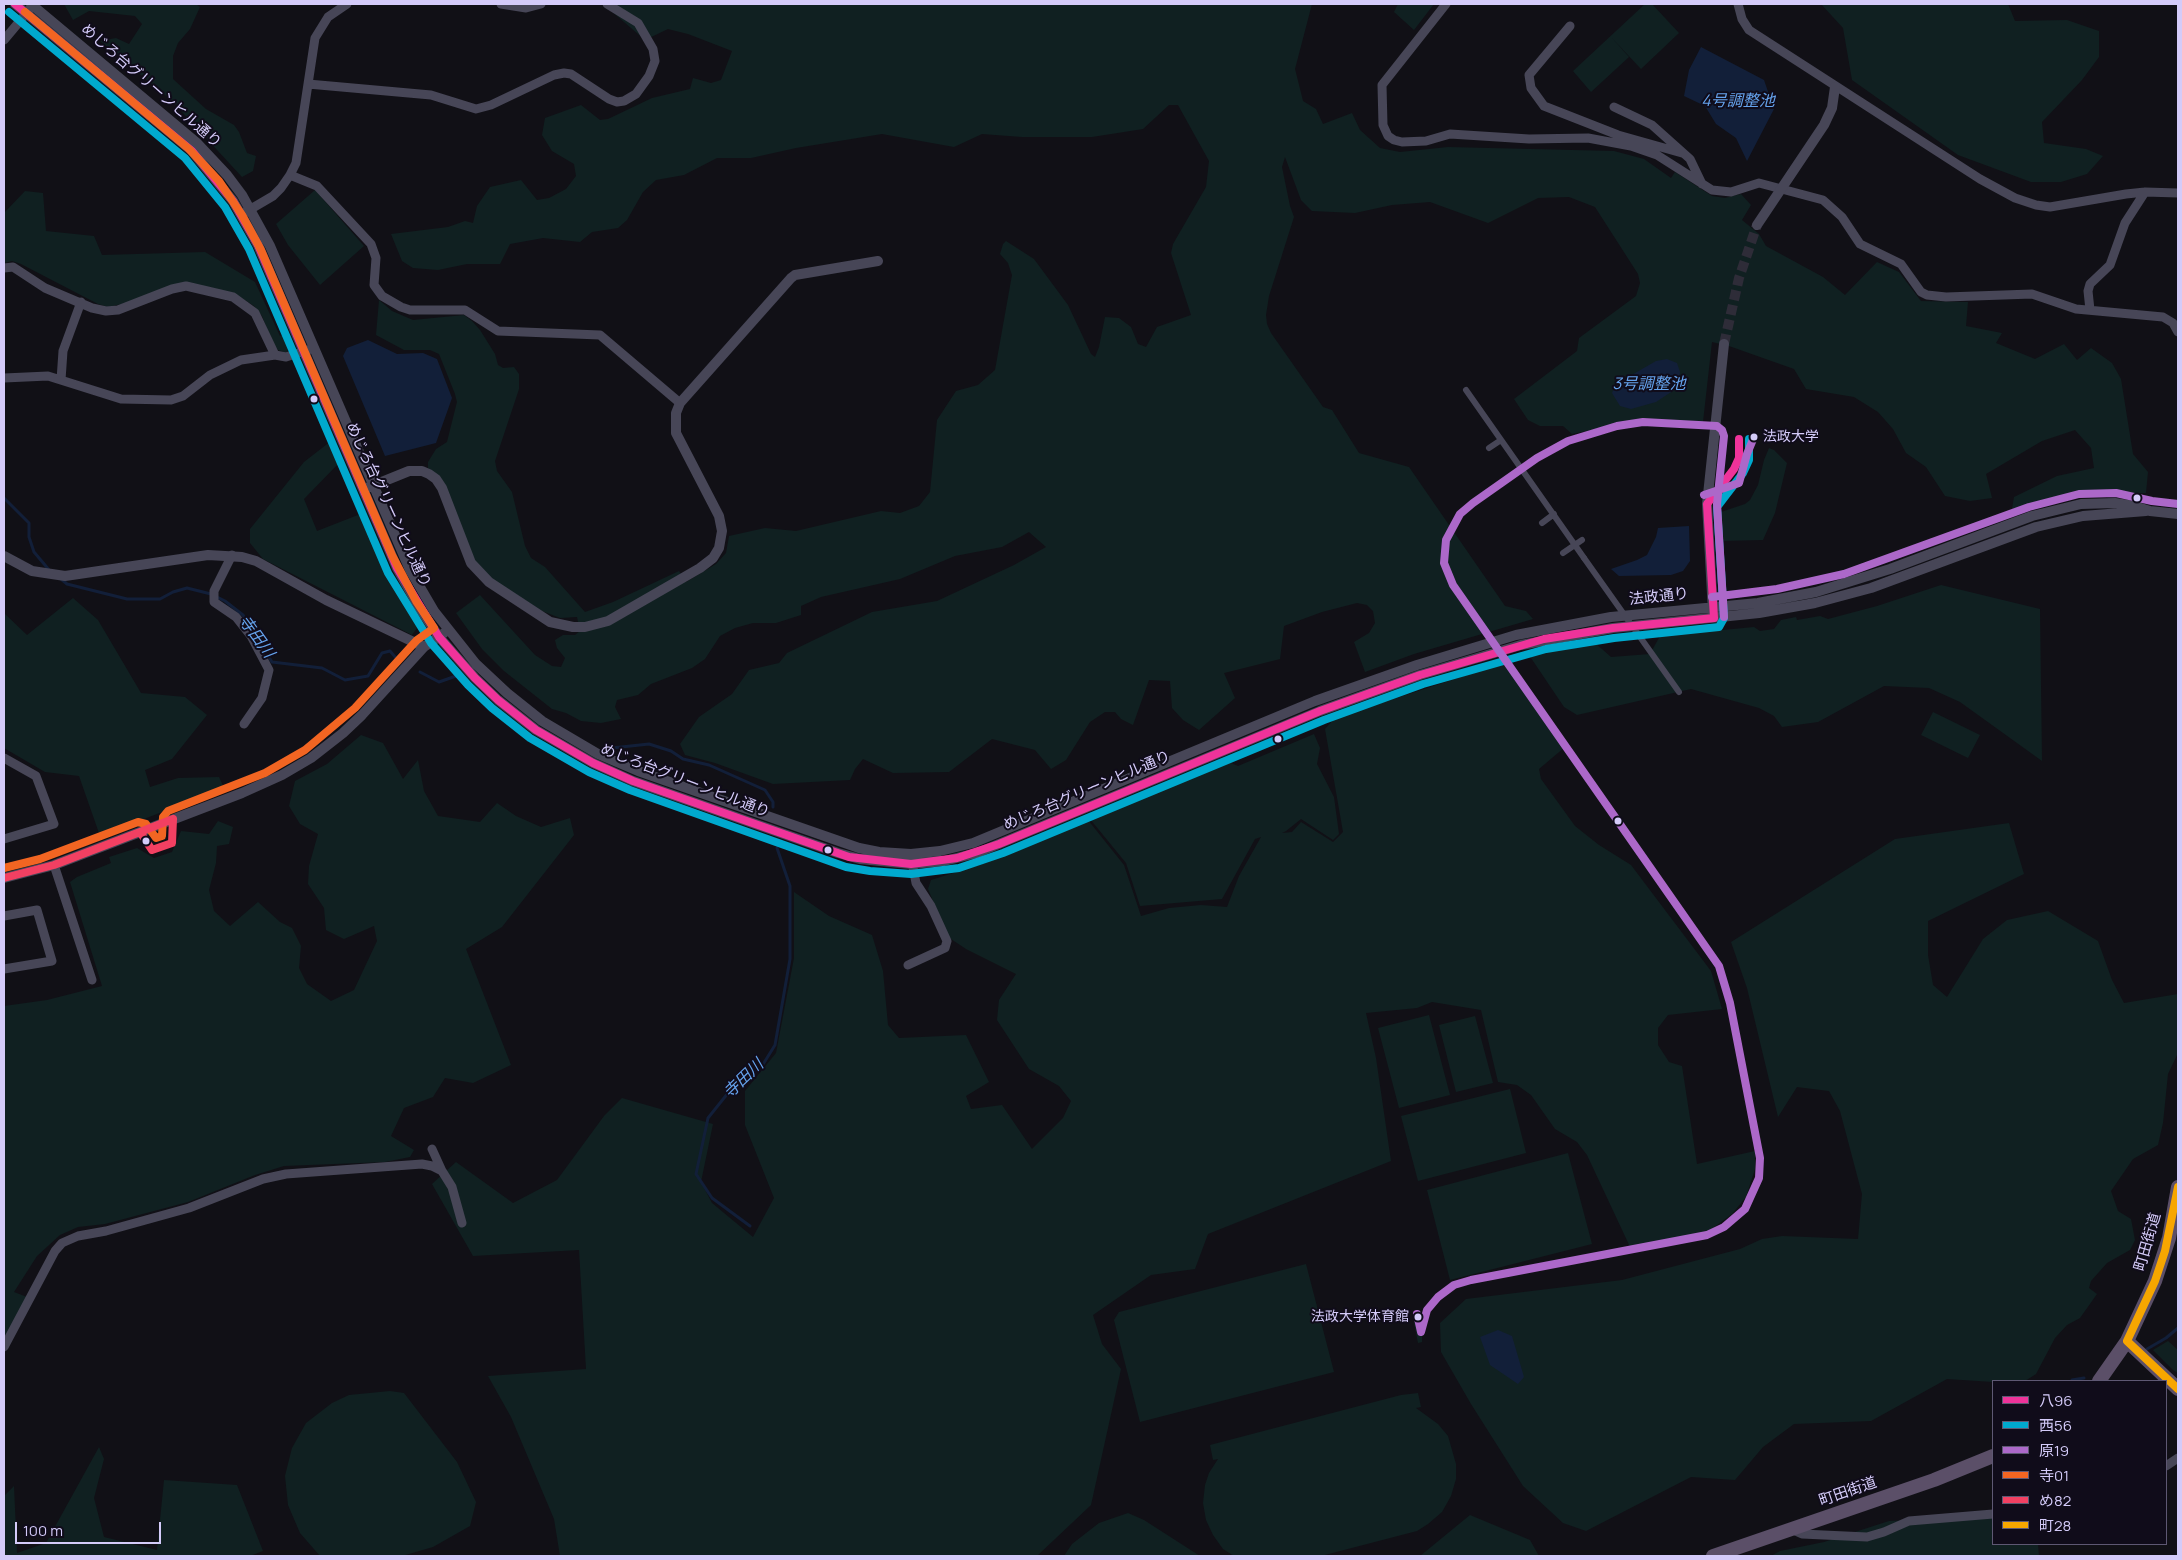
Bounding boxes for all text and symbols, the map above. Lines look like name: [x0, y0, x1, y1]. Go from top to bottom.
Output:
street label: めじろ台グリーンヒル通り: [77, 20, 225, 152]
water label: 4号調整池: [1701, 92, 1775, 112]
water label: 3号調整池: [1613, 375, 1685, 395]
unlabelled marker: [309, 394, 319, 404]
street label: めじろ台グリーンヒル通り: [342, 420, 434, 590]
place label: 法政大学: [1763, 429, 1819, 445]
marker: 法政大学: [1749, 432, 1759, 442]
unlabelled marker: [2132, 493, 2142, 503]
street label: 法政通り: [1628, 585, 1690, 609]
water label: 寺田川: [234, 612, 278, 662]
unlabelled marker: [1273, 734, 1283, 744]
street label: めじろ台グリーンヒル通り: [598, 740, 772, 822]
street label: めじろ台グリーンヒル通り: [1001, 748, 1173, 834]
unlabelled marker: [1613, 816, 1623, 826]
unlabelled marker: [141, 836, 151, 846]
unlabelled marker: [823, 845, 833, 855]
water label: 寺田川: [720, 1055, 768, 1103]
street label: 町田街道: [2131, 1211, 2165, 1273]
place label: 法政大学体育館: [1311, 1309, 1409, 1325]
marker: 法政大学体育館: [1413, 1312, 1423, 1322]
legend: [1992, 1380, 2167, 1545]
text: 八96: [2039, 1390, 2073, 1411]
text: 西56: [2039, 1415, 2072, 1436]
text: 原19: [2039, 1440, 2069, 1461]
text: 寺01: [2039, 1465, 2069, 1486]
street label: 町田街道: [1817, 1474, 1879, 1510]
text: め82: [2039, 1490, 2071, 1511]
scale bar: [18, 1512, 164, 1544]
text: 町28: [2039, 1515, 2071, 1536]
text: 100 m: [23, 1520, 63, 1541]

